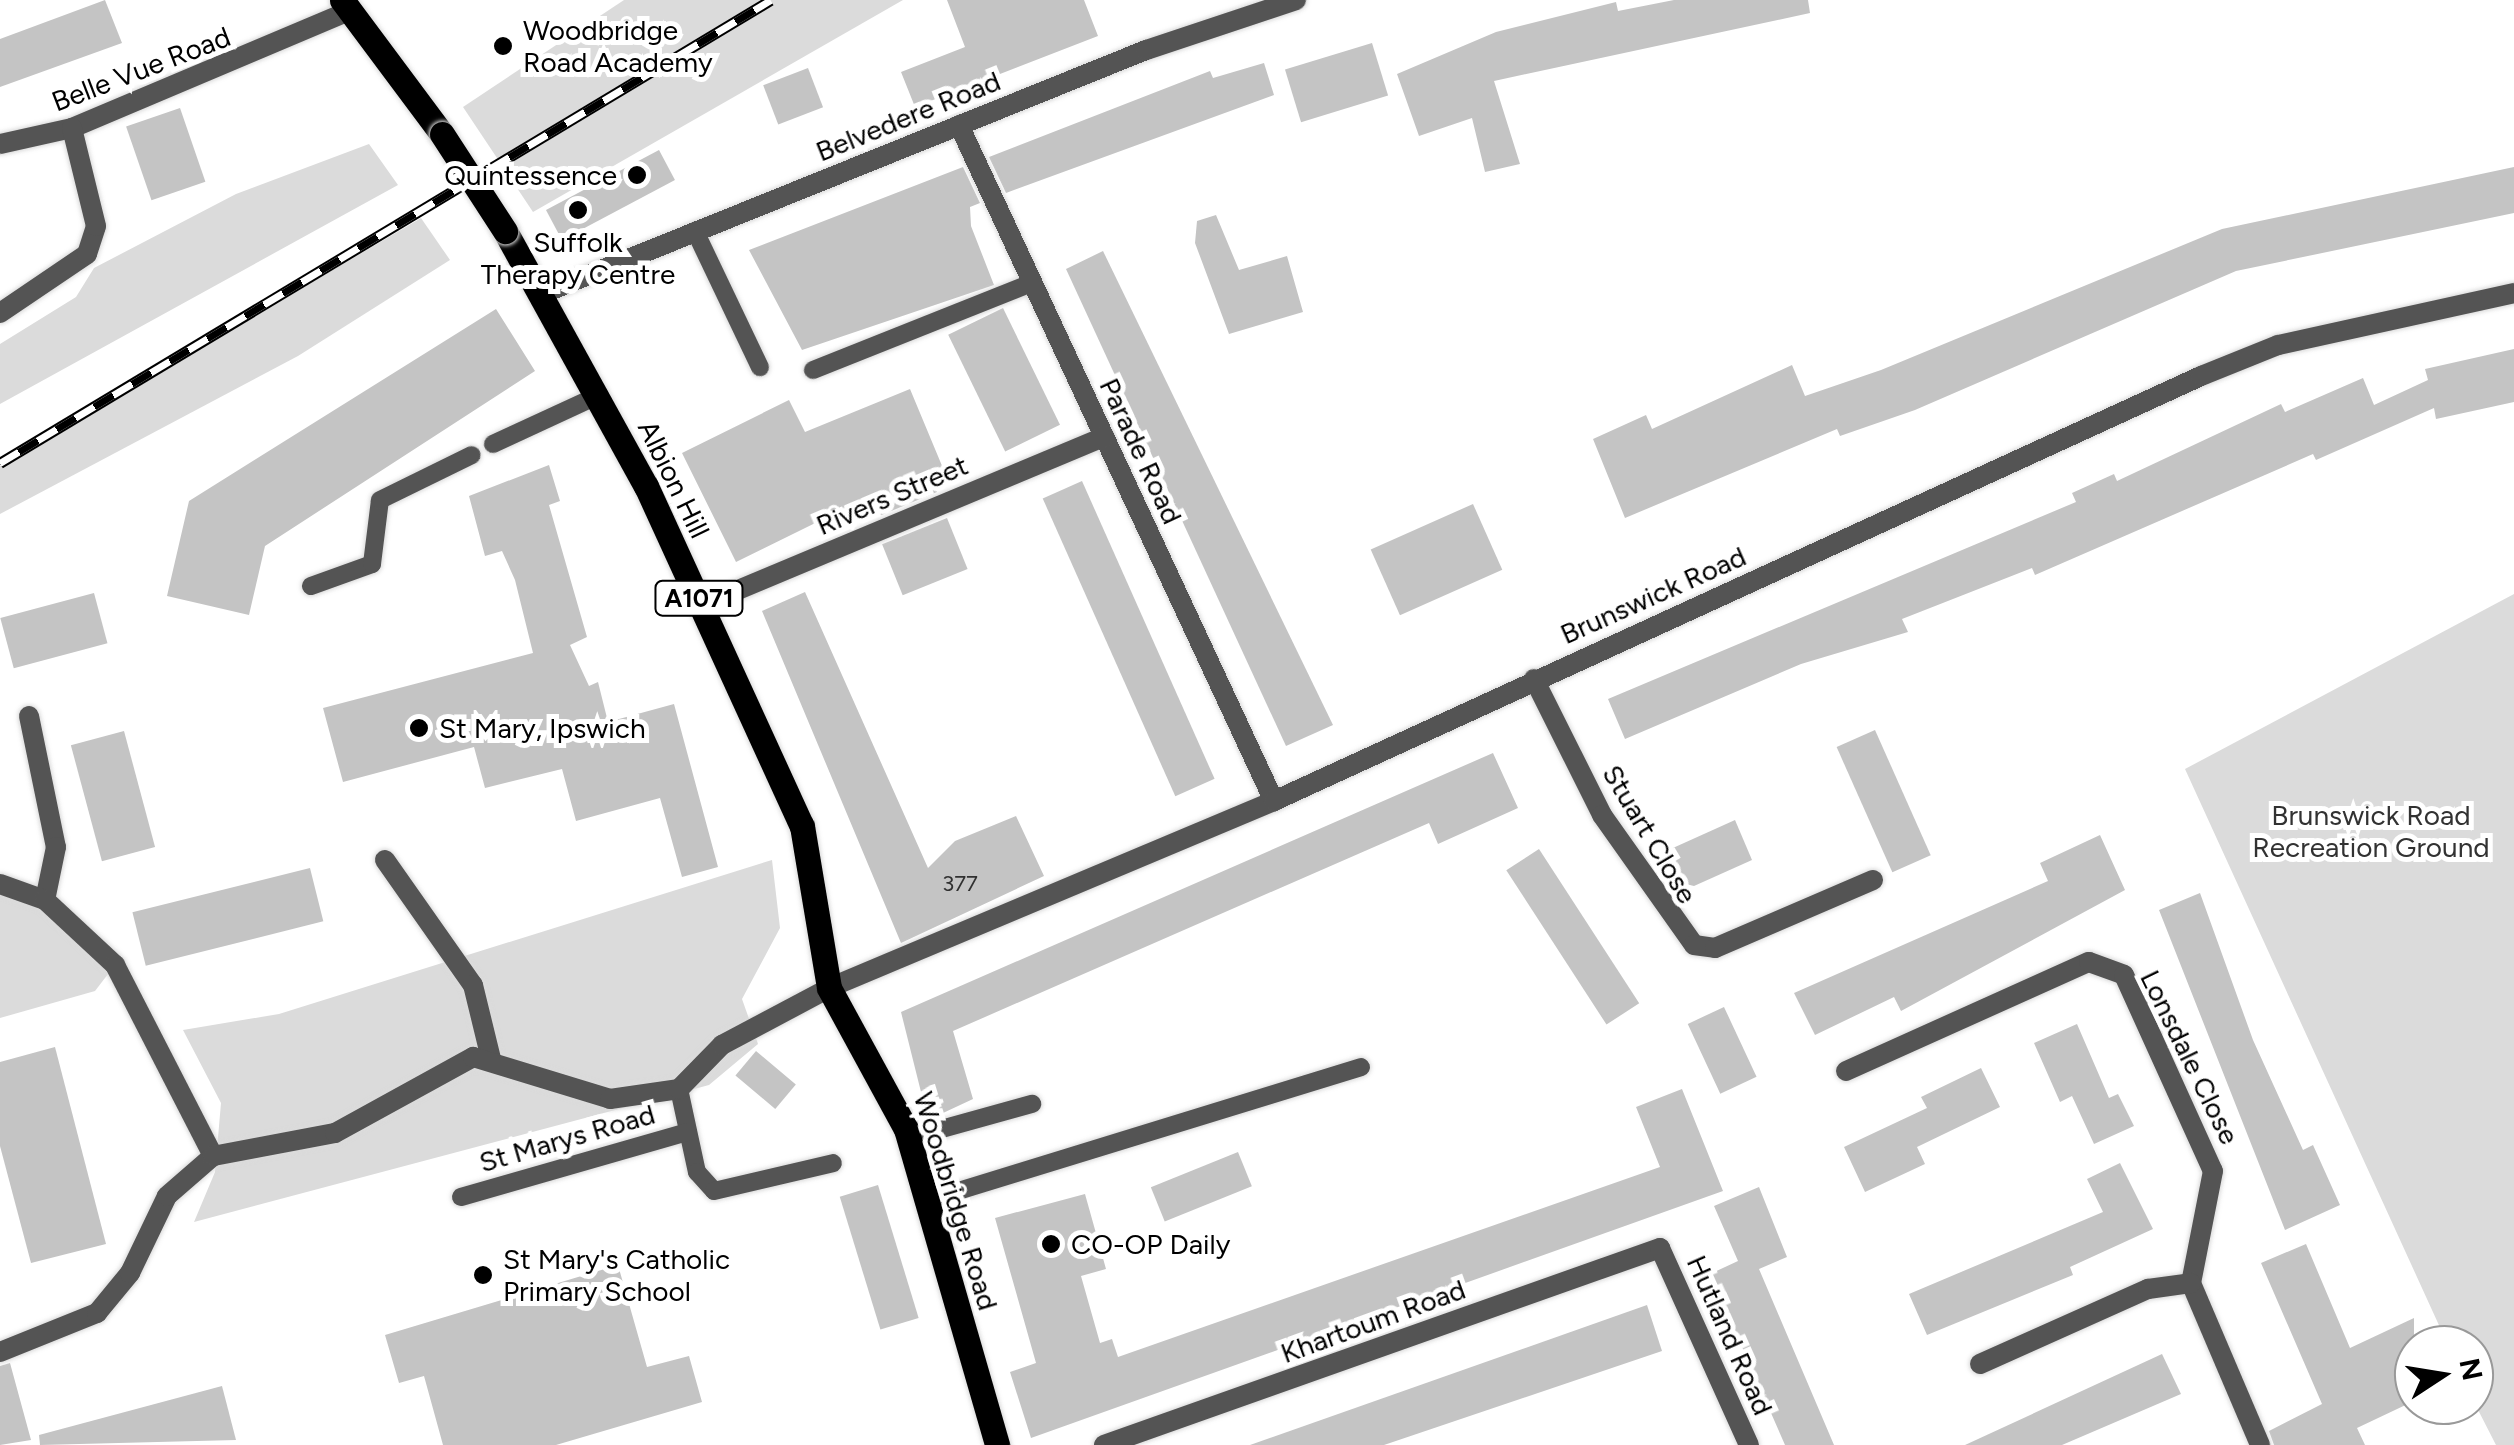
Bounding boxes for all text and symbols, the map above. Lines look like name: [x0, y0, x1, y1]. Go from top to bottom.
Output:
place label: Woodbridge Road Academy: [523, 13, 713, 79]
street label: Belle Vue Road: [47, 20, 235, 118]
marker: Woodbridge Road Academy: [492, 35, 514, 57]
street label: Belvedere Road: [811, 64, 1005, 168]
place label: Quintessence: [444, 158, 617, 192]
marker: Quintessence: [626, 164, 648, 186]
marker: Suffolk Therapy Centre: [567, 199, 589, 221]
place label: Suffolk Therapy Centre: [481, 225, 675, 291]
street label: Parade Road: [1093, 373, 1189, 529]
street label: Albion Hill: [631, 415, 717, 543]
street label: Rivers Street: [811, 448, 973, 542]
street label: Brunswick Road: [1555, 539, 1751, 651]
road number: A1071: [654, 578, 744, 618]
place label: St Mary, Ipswich: [439, 711, 645, 745]
marker: St Mary, Ipswich: [408, 717, 430, 739]
street label: Stuart Close: [1596, 759, 1704, 909]
park label: Brunswick Road Recreation Ground: [2252, 798, 2490, 864]
house number: 377: [942, 871, 978, 897]
street label: Lonsdale Close: [2133, 964, 2247, 1150]
street label: Woodbridge Road: [907, 1088, 1005, 1314]
street label: St Marys Road: [475, 1097, 659, 1179]
place label: CO-OP Daily: [1071, 1227, 1230, 1261]
marker: CO-OP Daily: [1040, 1233, 1062, 1255]
place label: St Mary's Catholic Primary School: [503, 1242, 730, 1308]
street label: Hutland Road: [1680, 1250, 1780, 1420]
marker: St Mary's Catholic Primary School: [472, 1264, 494, 1286]
street label: Khartoum Road: [1276, 1272, 1470, 1370]
north arrow: [2394, 1325, 2494, 1425]
text: N: [2453, 1355, 2490, 1383]

